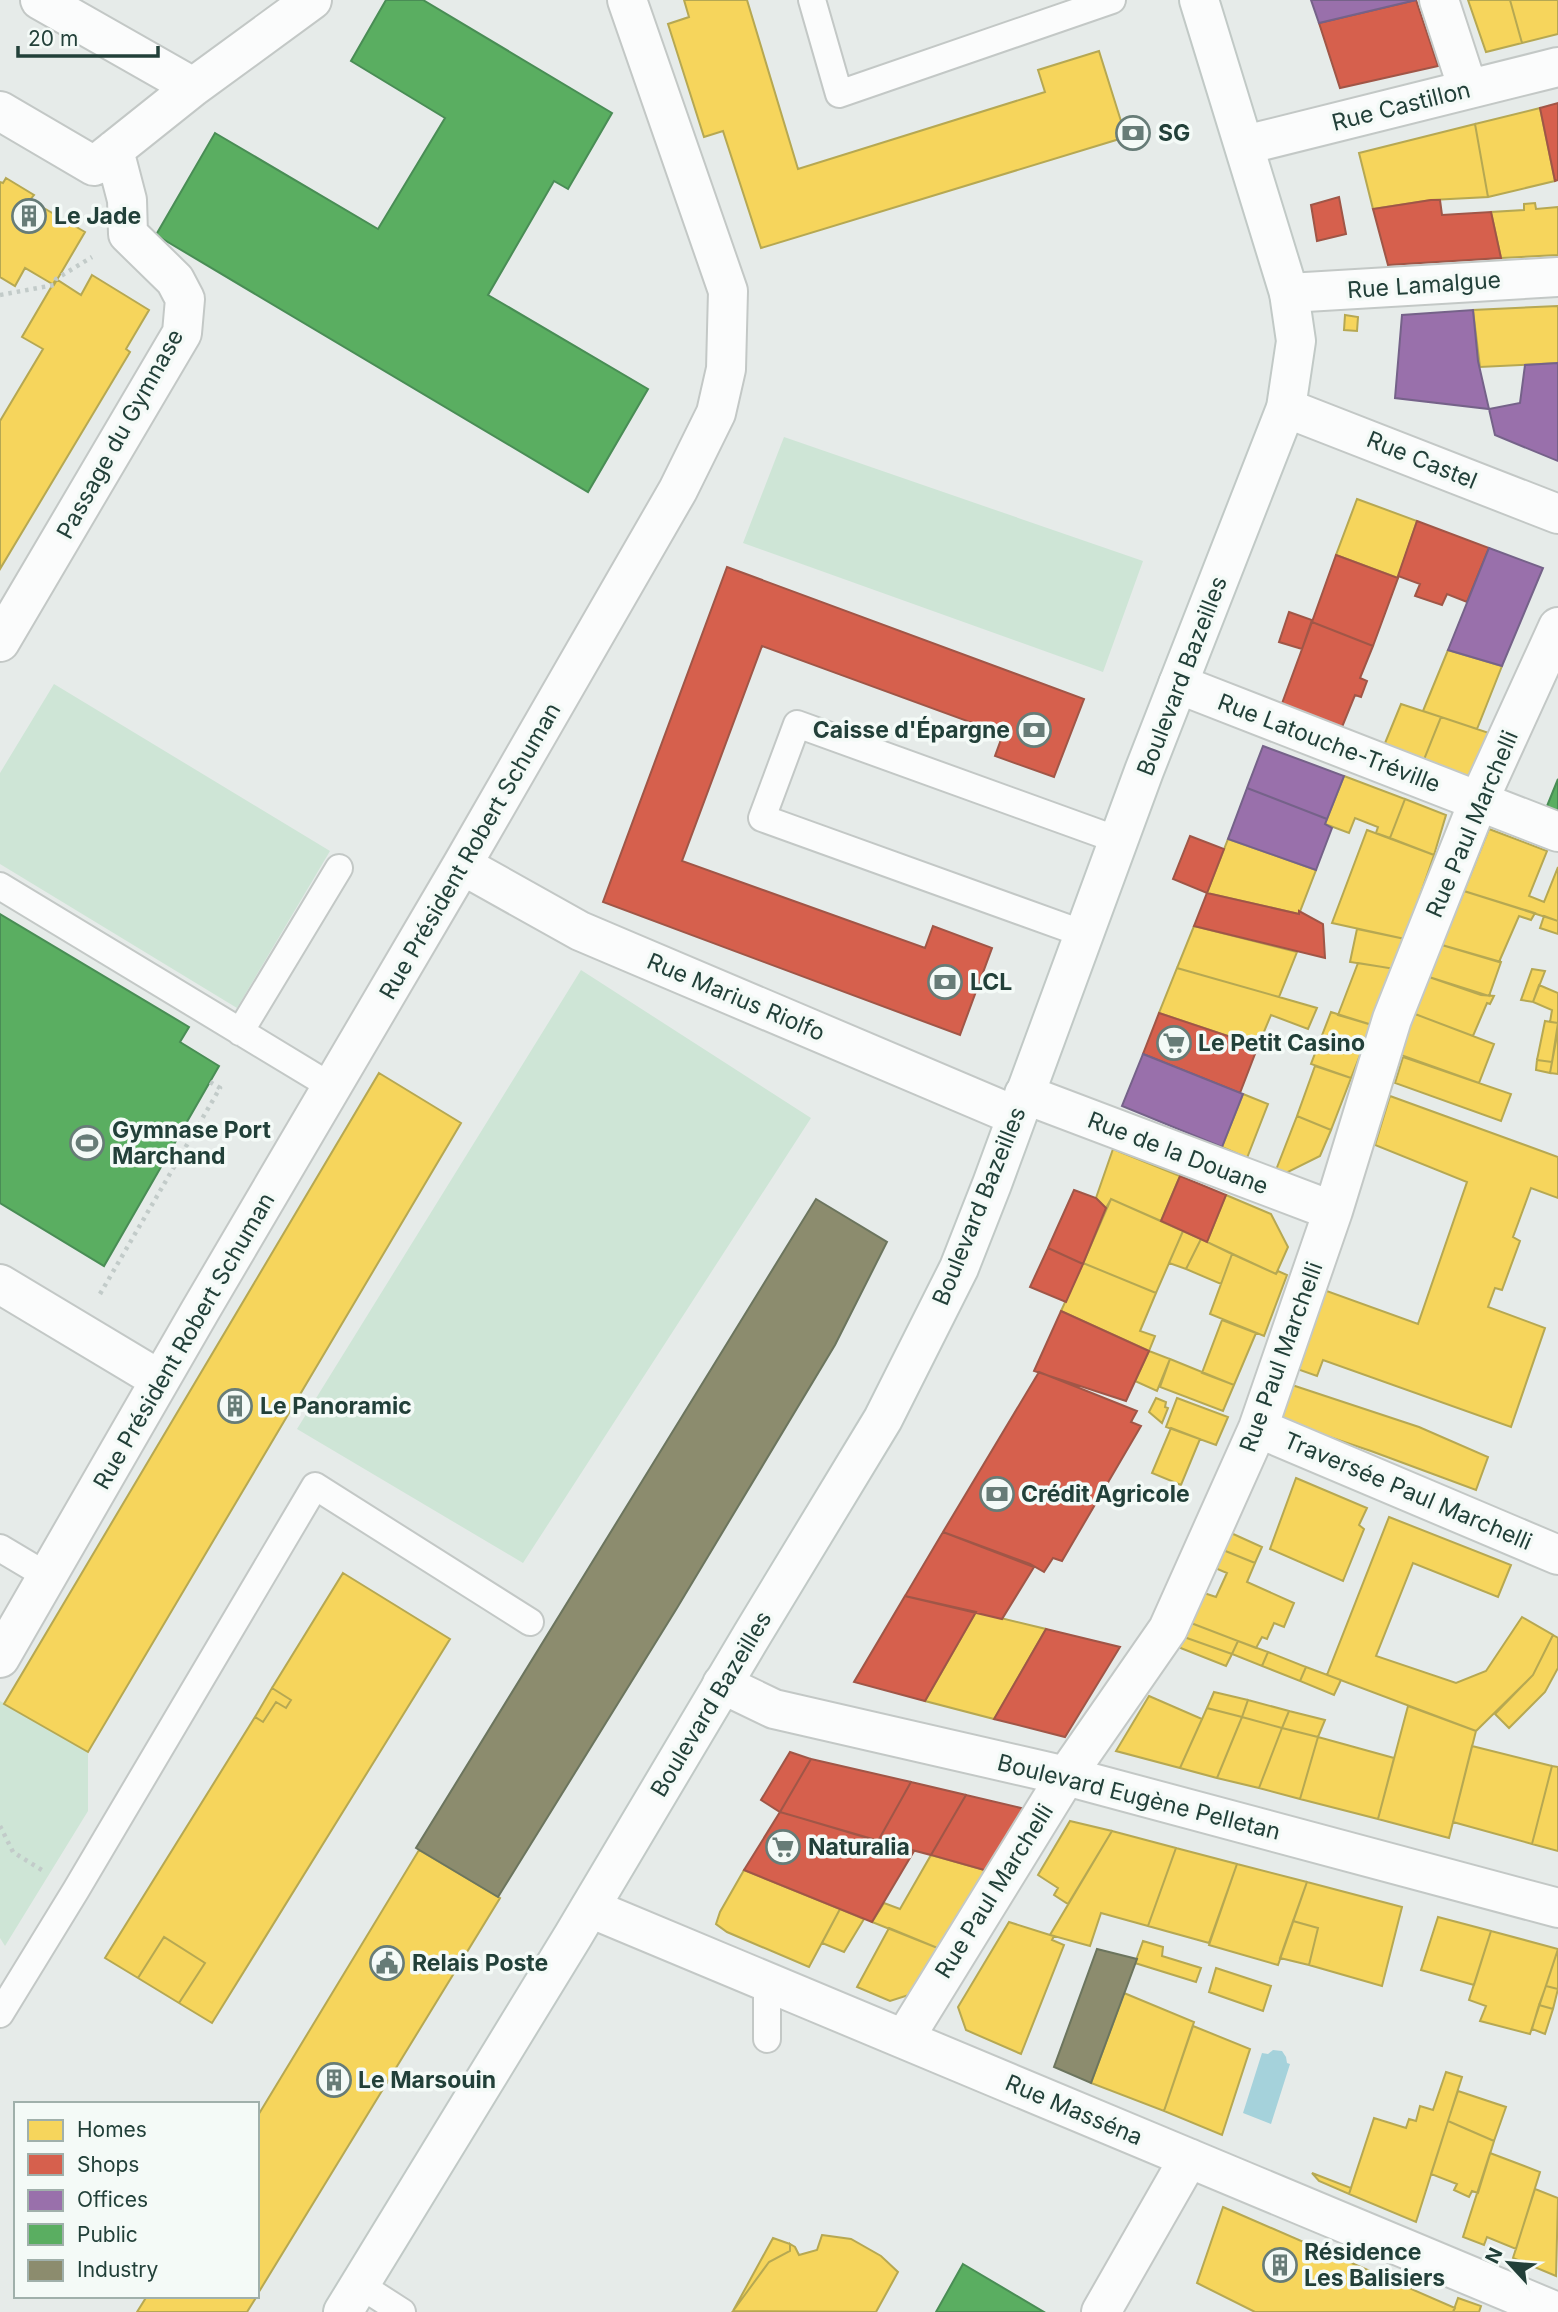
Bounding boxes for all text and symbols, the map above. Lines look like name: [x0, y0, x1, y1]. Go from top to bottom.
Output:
scale bar: [18, 14, 158, 58]
text: 20 m: [28, 26, 78, 51]
street label: Rue Castillon: [1329, 75, 1473, 137]
bank icon: SG: [1114, 114, 1152, 152]
place label: SG: [1158, 119, 1190, 147]
building icon: Le Jade: [10, 197, 48, 235]
place label: Le Jade: [54, 202, 141, 230]
street label: Rue Lamalgue: [1346, 266, 1502, 304]
street label: Passage du Gymnase: [51, 324, 189, 544]
street label: Rue Castel: [1363, 425, 1481, 495]
street label: Boulevard Bazeilles: [1131, 572, 1233, 780]
street label: Rue Latouche-Tréville: [1214, 688, 1444, 798]
street label: Rue Président Robert Schuman: [373, 698, 567, 1004]
bank icon: Caisse d'Épargne: [1015, 711, 1053, 749]
place label: Caisse d'Épargne: [813, 716, 1010, 744]
street label: Rue Paul Marchelli: [1420, 726, 1524, 922]
street label: Rue Marius Riolfo: [643, 947, 829, 1047]
bank icon: LCL: [926, 963, 964, 1001]
place label: LCL: [970, 968, 1012, 996]
supermarket icon: Le Petit Casino: [1155, 1024, 1193, 1062]
place label: Le Petit Casino: [1198, 1029, 1365, 1057]
street label: Boulevard Bazeilles: [926, 1103, 1032, 1309]
street label: Rue de la Douane: [1084, 1106, 1272, 1200]
place label: Gymnase Port Marchand: [112, 1116, 271, 1170]
sports icon: Gymnase Port Marchand: [68, 1124, 106, 1162]
street label: Rue Président Robert Schuman: [87, 1188, 281, 1494]
street label: Rue Paul Marchelli: [1234, 1258, 1328, 1456]
building icon: Le Panoramic: [216, 1387, 254, 1425]
place label: Le Panoramic: [260, 1392, 412, 1420]
street label: Traversée Paul Marchelli: [1280, 1426, 1536, 1556]
bank icon: Crédit Agricole: [978, 1475, 1016, 1513]
place label: Crédit Agricole: [1021, 1480, 1190, 1508]
street label: Boulevard Bazeilles: [645, 1606, 777, 1802]
street label: Boulevard Eugène Pelletan: [995, 1748, 1283, 1846]
street label: Rue Paul Marchelli: [929, 1799, 1059, 1983]
supermarket icon: Naturalia: [764, 1828, 802, 1866]
place label: Naturalia: [808, 1833, 910, 1861]
public building icon: Relais Poste: [368, 1944, 406, 1982]
place label: Relais Poste: [412, 1949, 548, 1977]
building icon: Le Marsouin: [315, 2061, 353, 2099]
place label: Le Marsouin: [358, 2066, 496, 2094]
street label: Rue Masséna: [1001, 2069, 1147, 2151]
legend: [14, 2102, 259, 2298]
text: Homes: [77, 2117, 147, 2142]
text: Shops: [77, 2152, 139, 2177]
text: Offices: [77, 2187, 148, 2212]
text: Public: [77, 2222, 138, 2247]
north arrow: [1474, 2228, 1544, 2298]
place label: Résidence Les Balisiers: [1304, 2238, 1445, 2292]
text: N: [1481, 2244, 1508, 2267]
building icon: Résidence Les Balisiers: [1261, 2246, 1299, 2284]
text: Industry: [77, 2257, 159, 2282]

